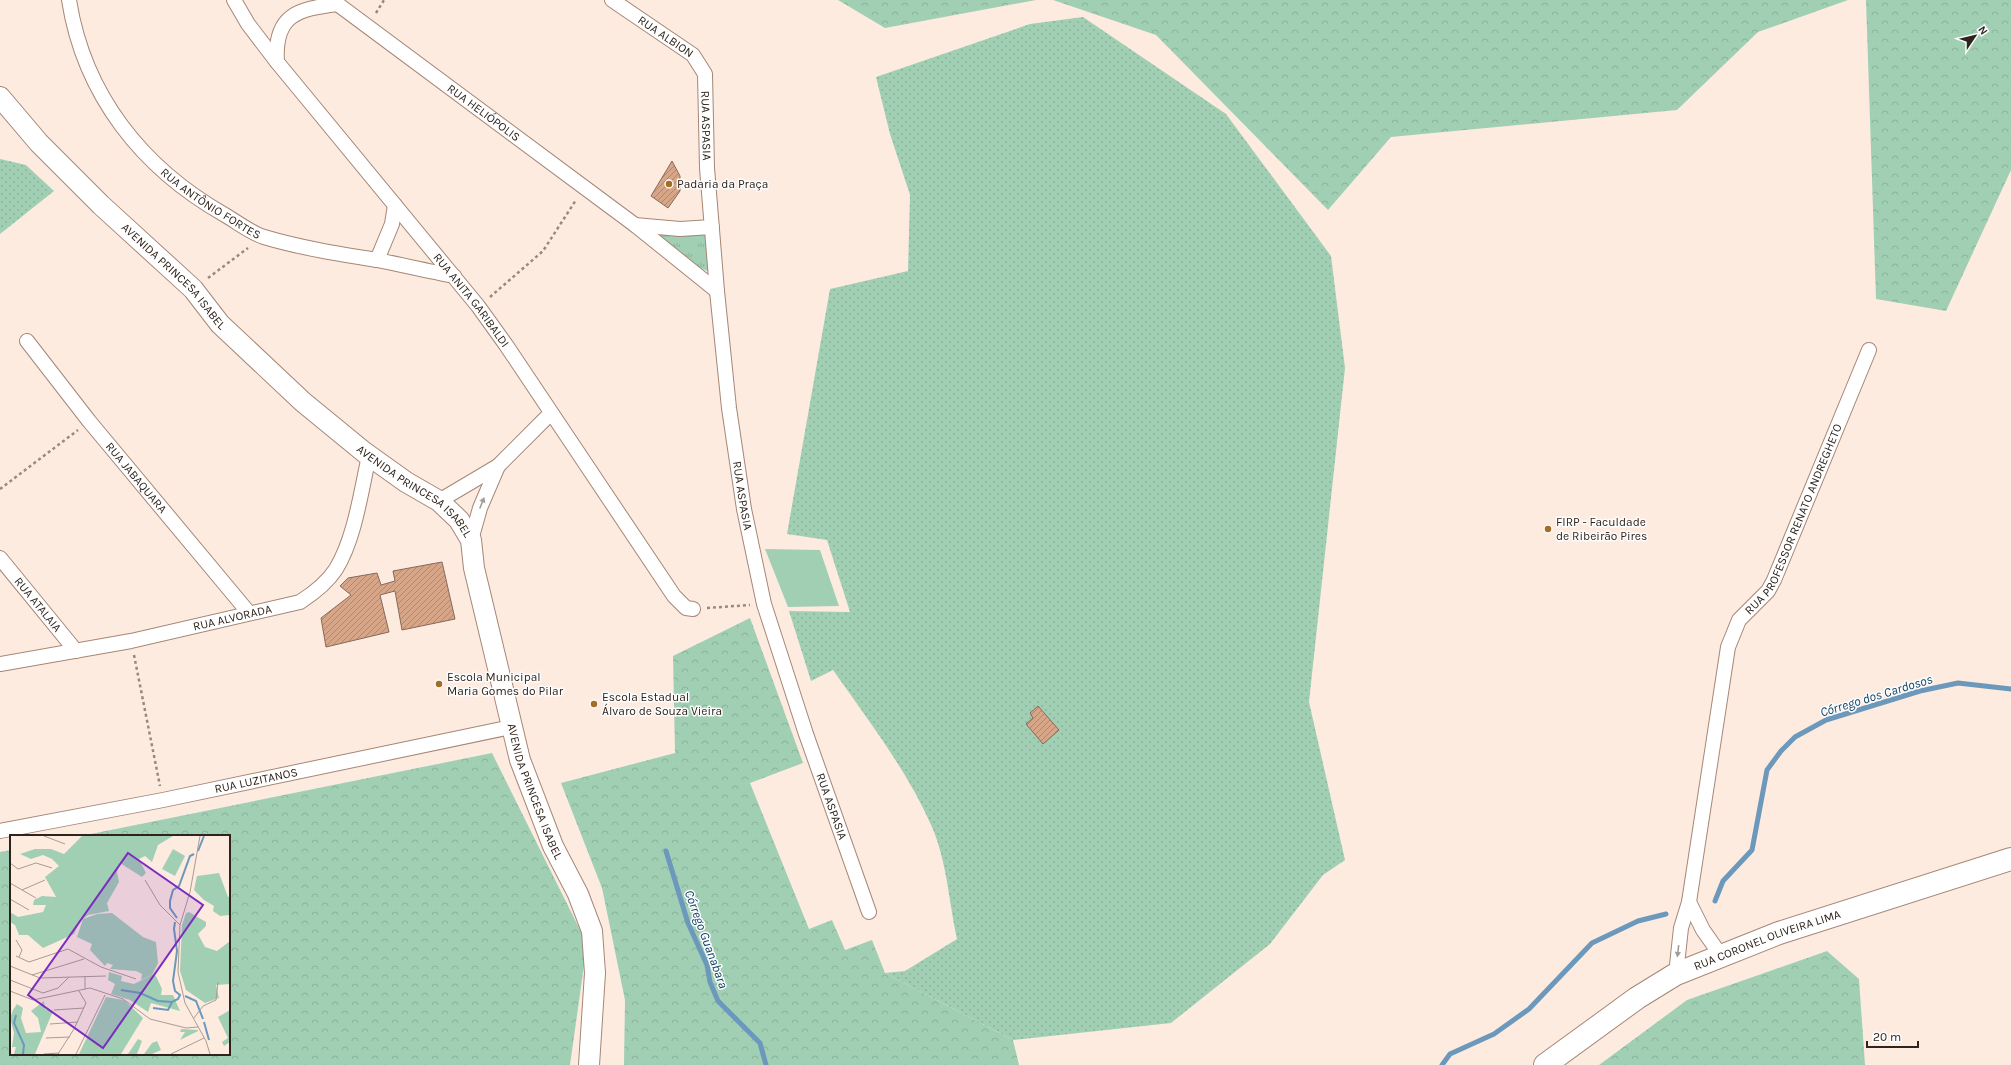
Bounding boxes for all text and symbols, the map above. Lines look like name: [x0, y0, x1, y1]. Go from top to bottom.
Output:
street label: RUA ALBION: [635, 13, 696, 60]
north arrow: [1955, 16, 1995, 56]
text: N: [1975, 24, 1990, 38]
street label: RUA HELIÓPOLIS: [445, 81, 523, 144]
street label: RUA ASPASIA: [698, 91, 714, 161]
street label: RUA ANTÔNIO FORTES: [158, 165, 263, 242]
place label: Padaria da Praça: [677, 177, 768, 191]
marker: Padaria da Praça: [664, 179, 674, 189]
street label: AVENIDA PRINCESA ISABEL: [119, 220, 229, 333]
street label: RUA ANITA GARIBALDI: [430, 250, 512, 350]
street label: RUA PROFESSOR RENATO ANDREGHETO: [1742, 421, 1845, 617]
street label: RUA JABAQUARA: [103, 439, 170, 516]
street label: AVENIDA PRINCESA ISABEL: [354, 442, 475, 540]
street label: RUA ASPASIA: [730, 460, 755, 531]
one-way arrow: [480, 496, 486, 508]
place label: FIRP - Faculdade de Ribeirão Pires: [1556, 515, 1647, 543]
marker: FIRP - Faculdade de Ribeirão Pires: [1543, 524, 1553, 534]
street label: RUA ATALAIA: [11, 574, 65, 635]
street label: RUA ALVORADA: [192, 602, 273, 633]
place label: Escola Municipal Maria Gomes do Pilar: [447, 670, 564, 698]
water label: Córrego dos Cardosos: [1818, 671, 1934, 720]
marker: Escola Municipal Maria Gomes do Pilar: [434, 679, 444, 689]
place label: Escola Estadual Álvaro de Souza Vieira: [602, 690, 722, 718]
marker: Escola Estadual Álvaro de Souza Vieira: [589, 699, 599, 709]
street label: AVENIDA PRINCESA ISABEL: [504, 722, 566, 862]
street label: RUA LUZITANOS: [213, 765, 299, 796]
street label: RUA ASPASIA: [813, 771, 850, 842]
inset map: [10, 835, 230, 1055]
water label: Córrego Guanabara: [682, 888, 731, 991]
street label: RUA CORONEL OLIVEIRA LIMA: [1692, 907, 1842, 973]
one-way arrow: [1675, 945, 1682, 957]
scale bar: [1867, 1023, 1918, 1049]
text: 20 m: [1873, 1030, 1901, 1044]

